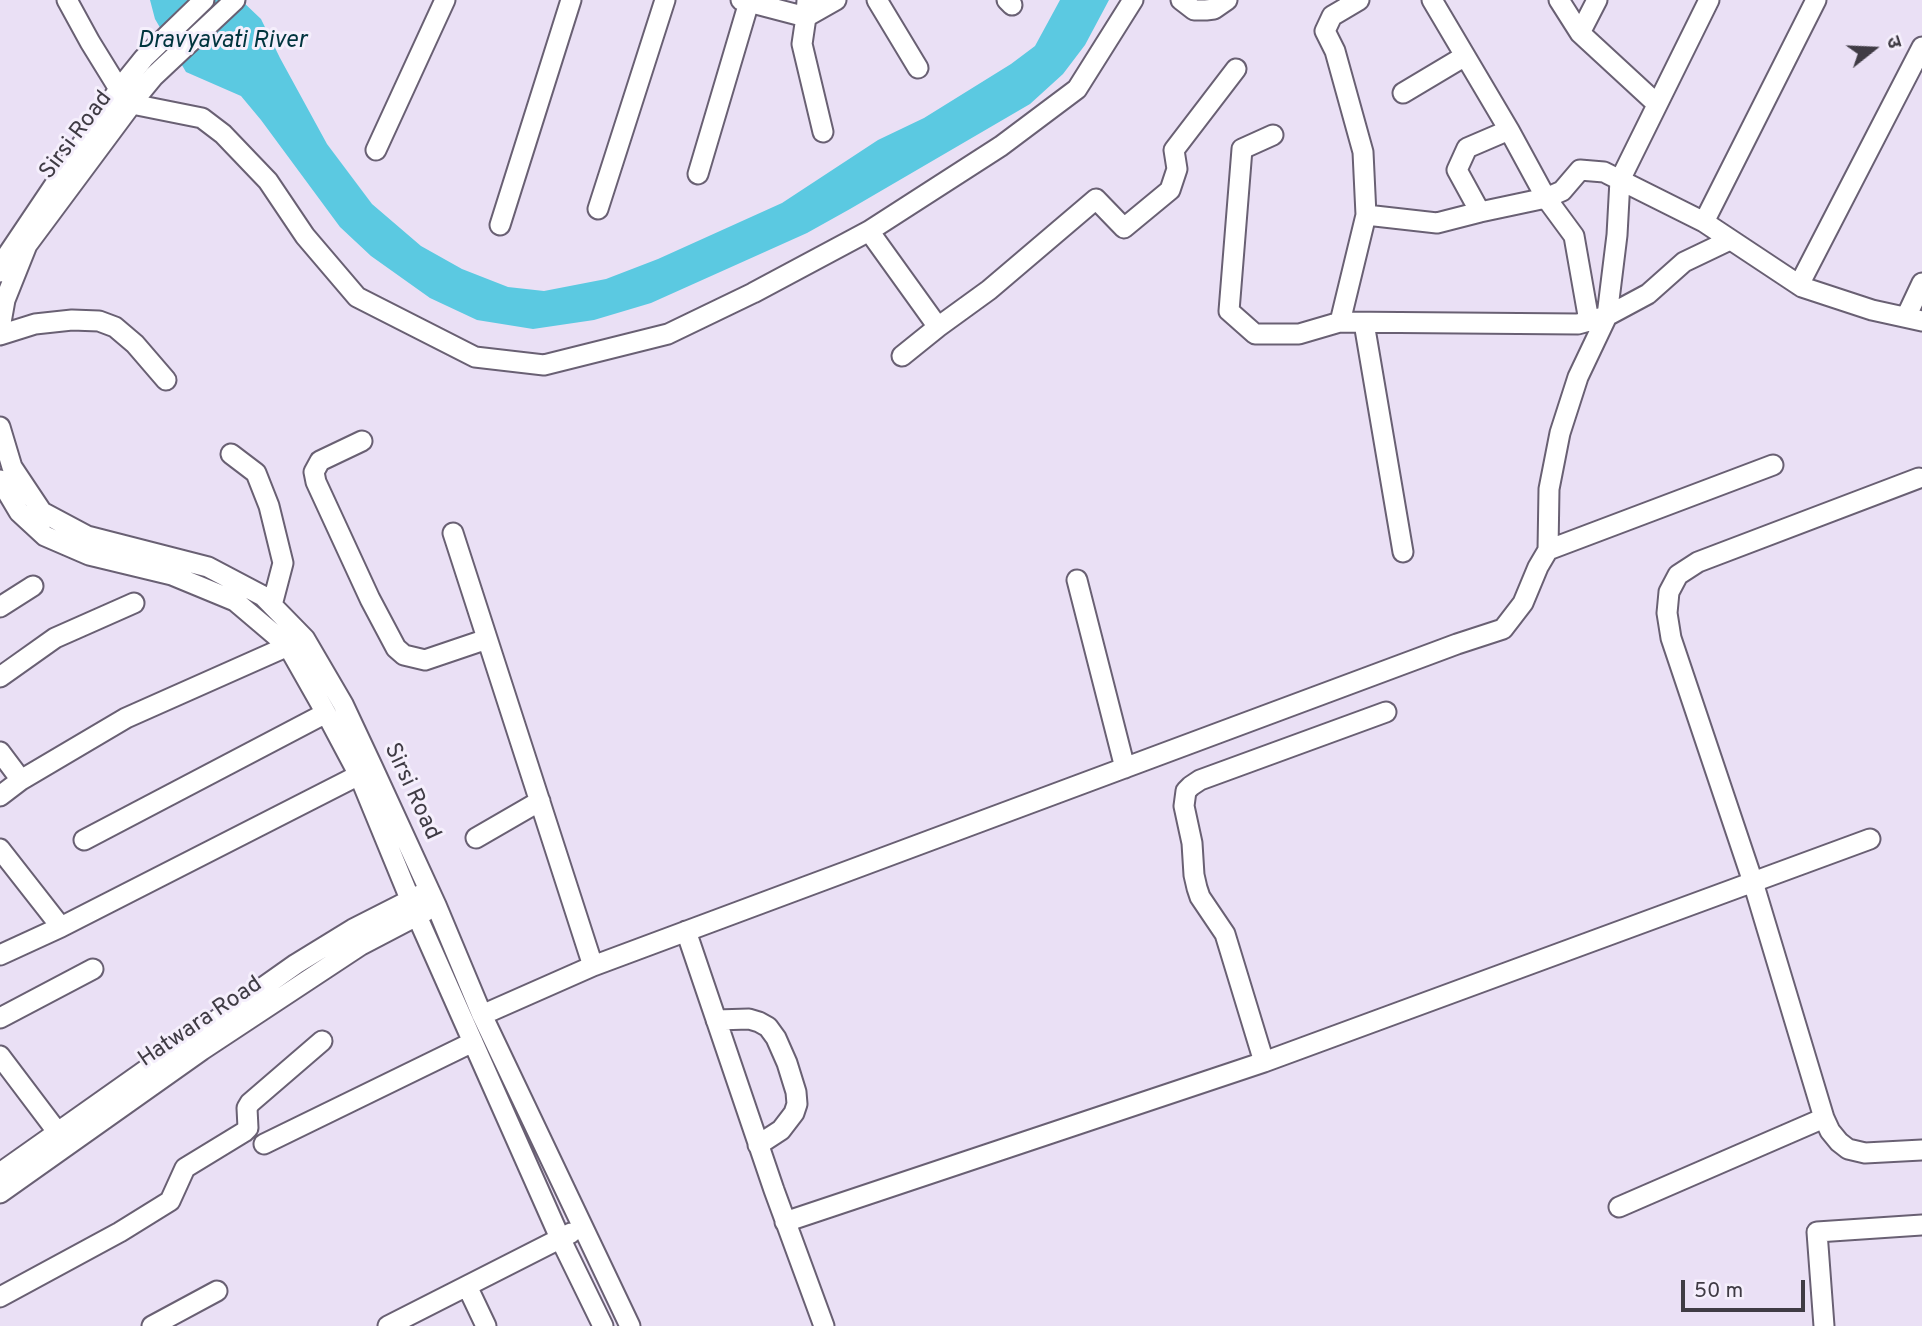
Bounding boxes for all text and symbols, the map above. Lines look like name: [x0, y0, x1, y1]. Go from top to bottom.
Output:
north arrow: [1838, 14, 1908, 84]
water label: Dravyavati River: [137, 28, 307, 56]
text: उ: [1880, 34, 1906, 52]
street label: Sirsi Road: [35, 86, 119, 186]
street label: Sirsi Road: [377, 739, 445, 845]
street label: Hatwara Road: [134, 971, 268, 1075]
scale bar: [1684, 1266, 1808, 1310]
text: 50 m: [1694, 1278, 1743, 1305]

